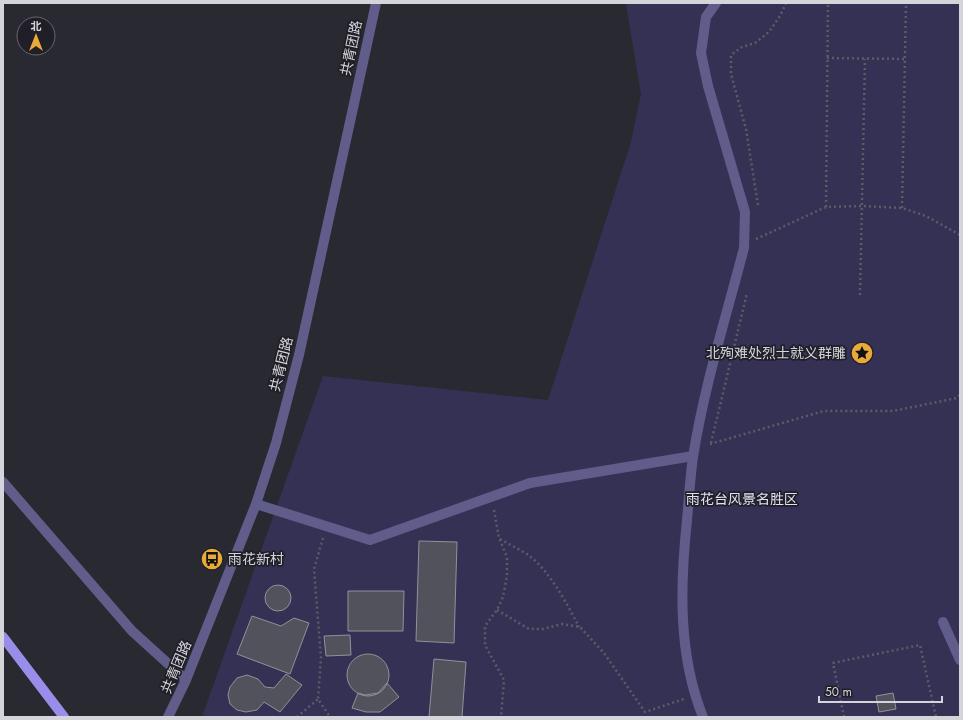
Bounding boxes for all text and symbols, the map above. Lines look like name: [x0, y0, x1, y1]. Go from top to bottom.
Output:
north arrow: [16, 16, 56, 56]
text: 北: [31, 18, 42, 34]
street label: 共青团路: [335, 19, 367, 77]
street label: 共青团路: [265, 334, 297, 394]
place icon: 北殉难处烈士就义群雕: [849, 340, 875, 366]
place label: 北殉难处烈士就义群雕: [706, 343, 846, 363]
park label: 雨花台风景名胜区: [686, 489, 798, 509]
bus stop icon: 雨花新村: [199, 546, 225, 572]
place label: 雨花新村: [228, 549, 284, 569]
street label: 共青团路: [156, 637, 196, 697]
scale bar: [819, 678, 942, 704]
text: 50 m: [825, 683, 852, 701]

